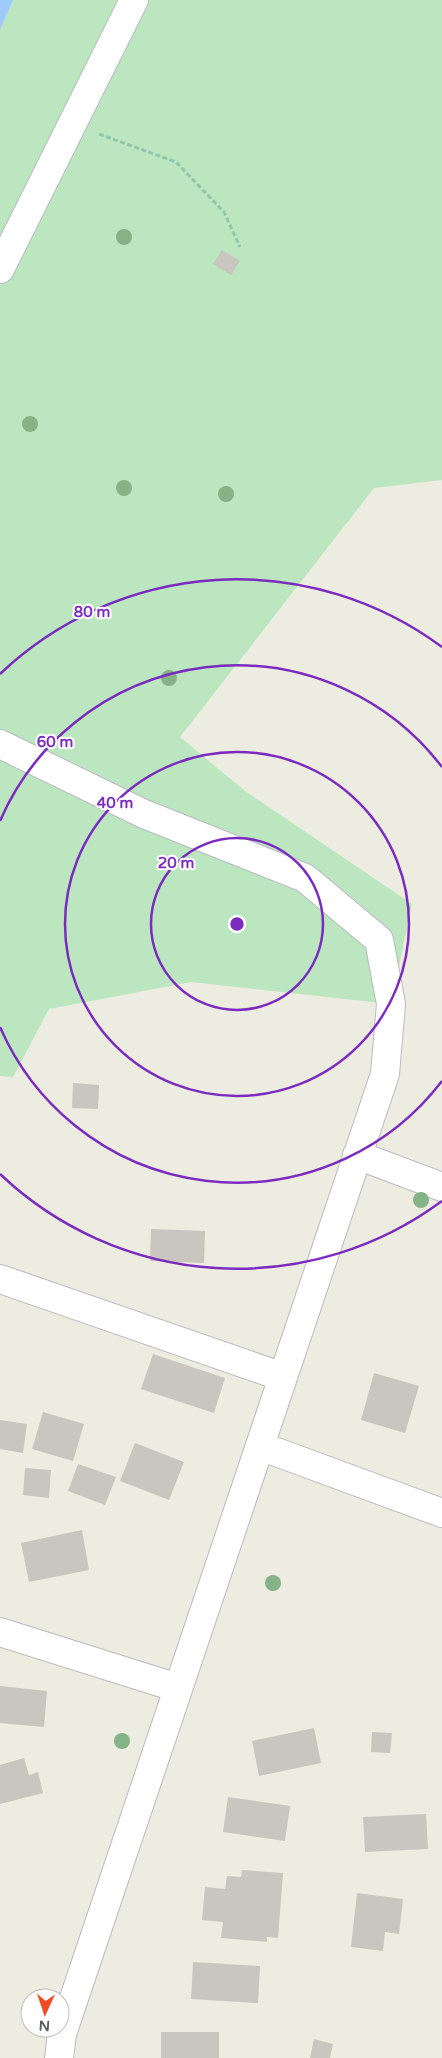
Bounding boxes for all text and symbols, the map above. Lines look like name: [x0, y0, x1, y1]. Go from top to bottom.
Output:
text: 80 m: [74, 603, 110, 621]
text: 60 m: [37, 733, 73, 751]
text: 40 m: [97, 794, 133, 812]
text: 20 m: [158, 854, 194, 872]
centre of rings: [228, 915, 246, 933]
north arrow: [20, 1988, 70, 2038]
text: N: [38, 2017, 50, 2034]

